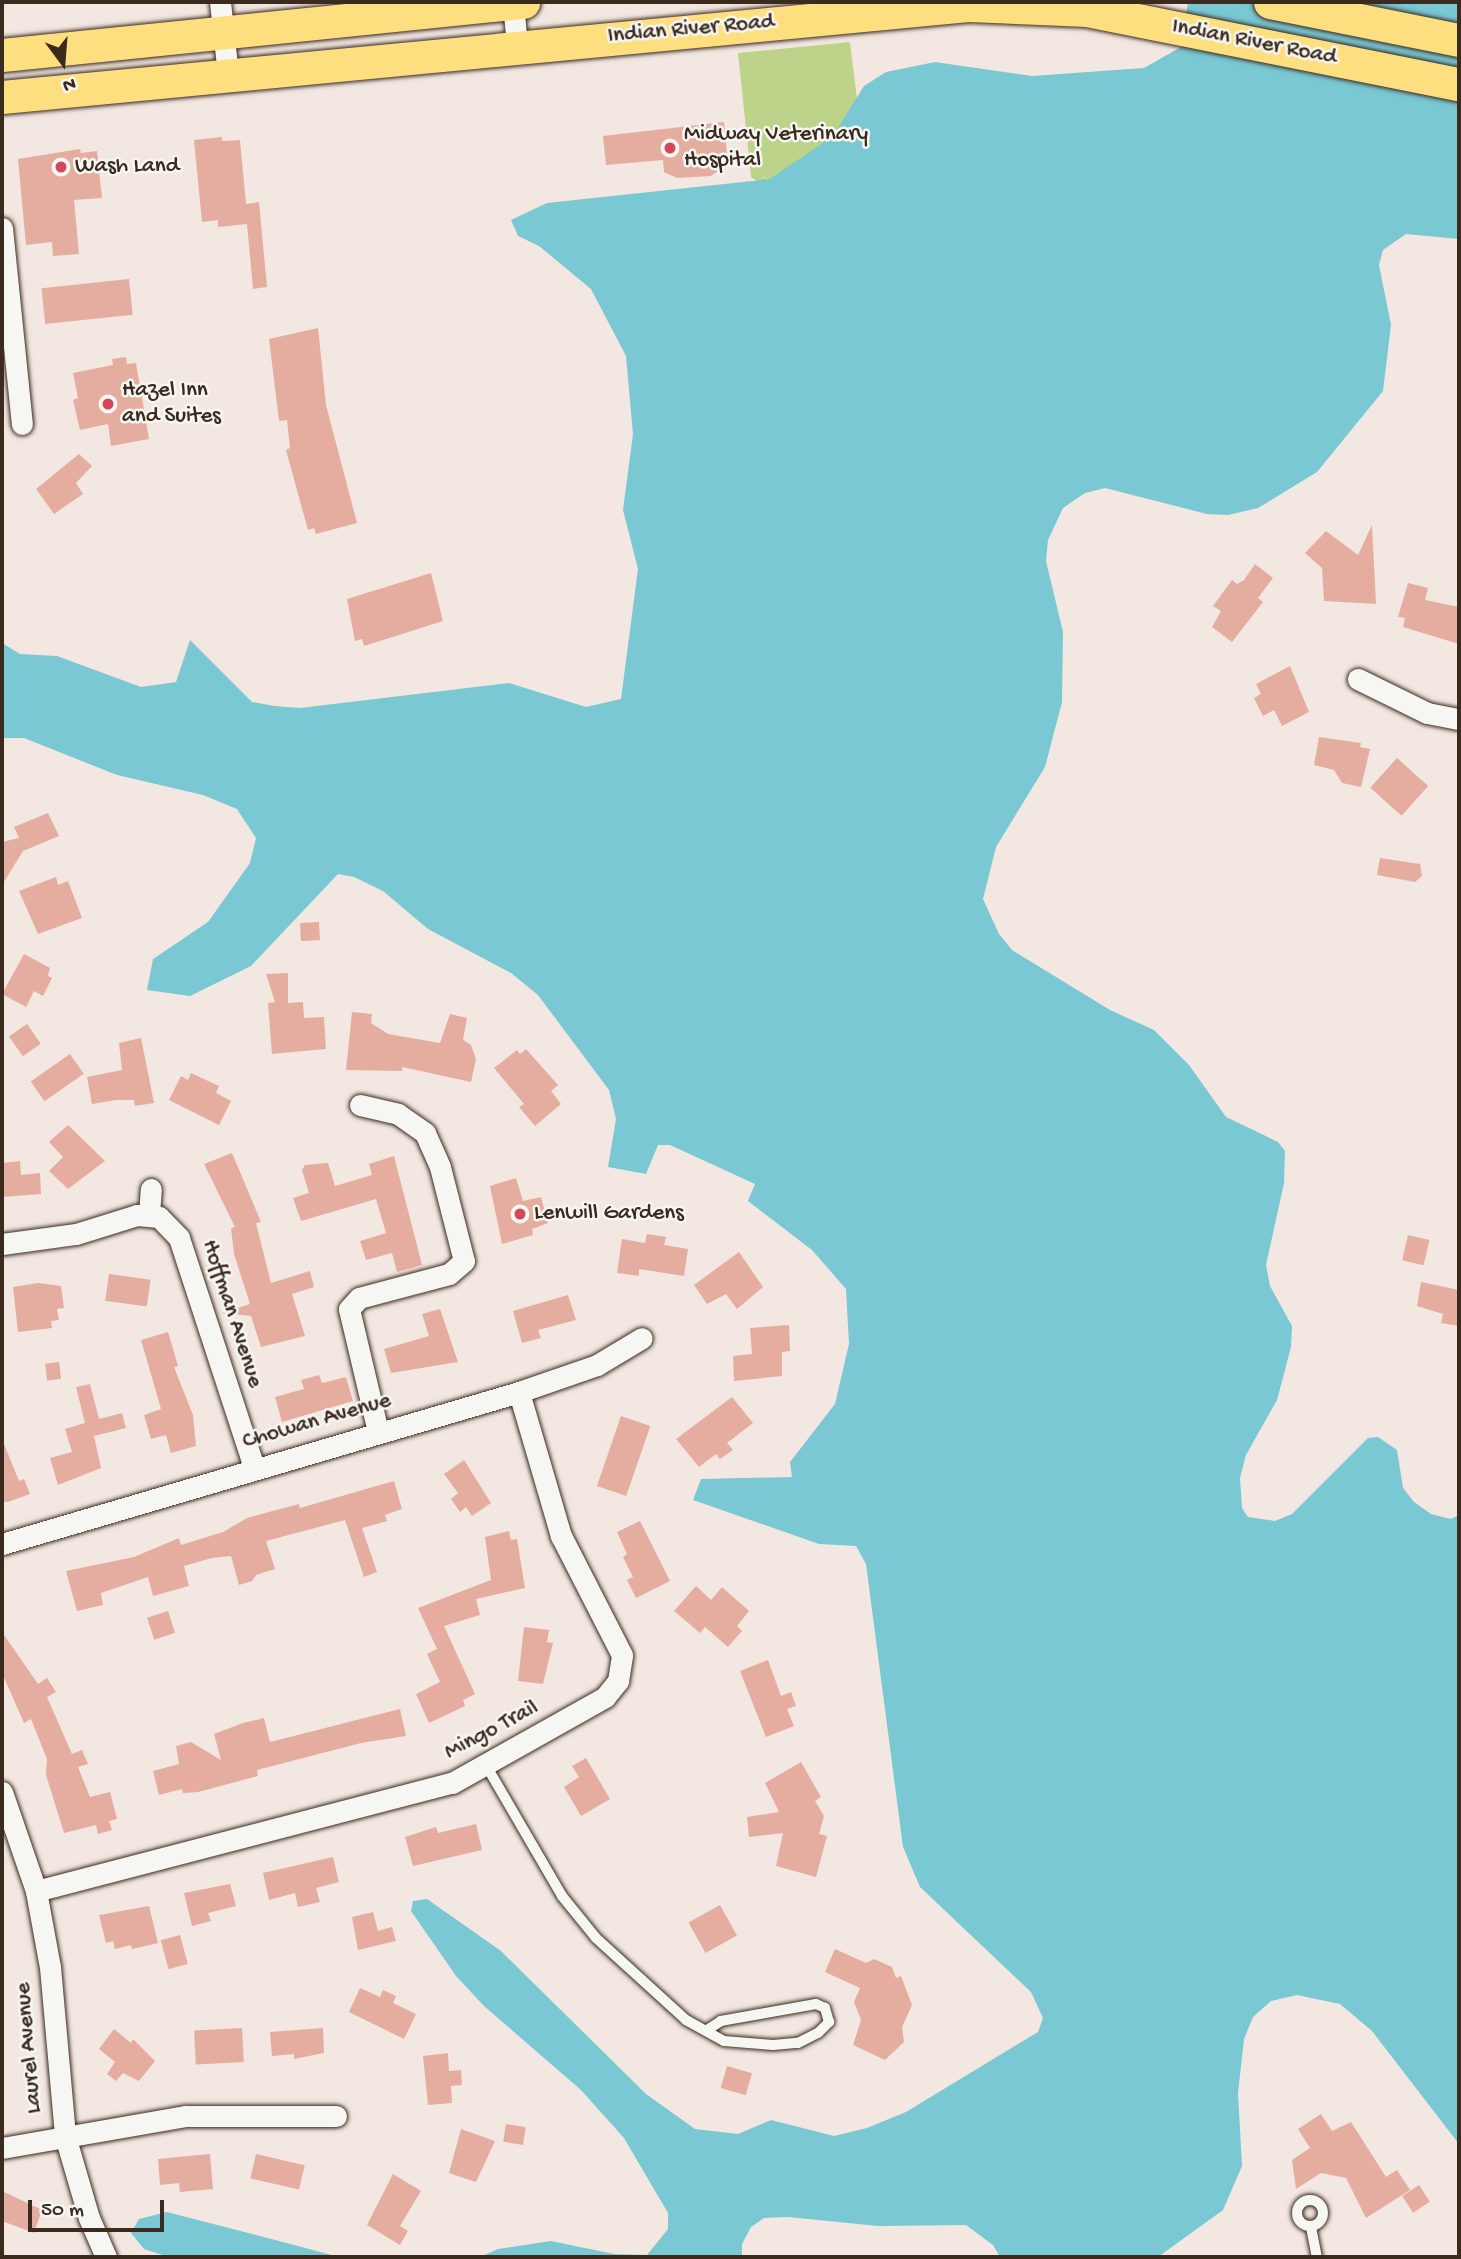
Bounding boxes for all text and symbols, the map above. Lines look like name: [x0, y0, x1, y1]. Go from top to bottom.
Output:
street label: Indian River Road: [607, 9, 775, 51]
street label: Indian River Road: [1169, 14, 1339, 72]
north arrow: [28, 28, 98, 98]
text: N: [60, 71, 78, 96]
place label: Midway Veterinary Hospital: [684, 121, 868, 175]
marker: Midway Veterinary Hospital: [662, 140, 678, 156]
place label: Wash Land: [75, 153, 179, 181]
marker: Wash Land: [53, 159, 69, 175]
place label: Hazel Inn and Suites: [122, 377, 221, 431]
marker: Hazel Inn and Suites: [100, 396, 116, 412]
place label: Lenwill Gardens: [534, 1200, 684, 1228]
marker: Lenwill Gardens: [512, 1206, 528, 1222]
street label: Hoffman Avenue: [194, 1237, 268, 1391]
street label: Chowan Avenue: [240, 1388, 394, 1456]
street label: Mingo Trail: [440, 1695, 544, 1767]
street label: Laurel Avenue: [11, 1981, 49, 2115]
scale bar: [32, 2186, 168, 2230]
text: 50 m: [41, 2199, 84, 2224]

